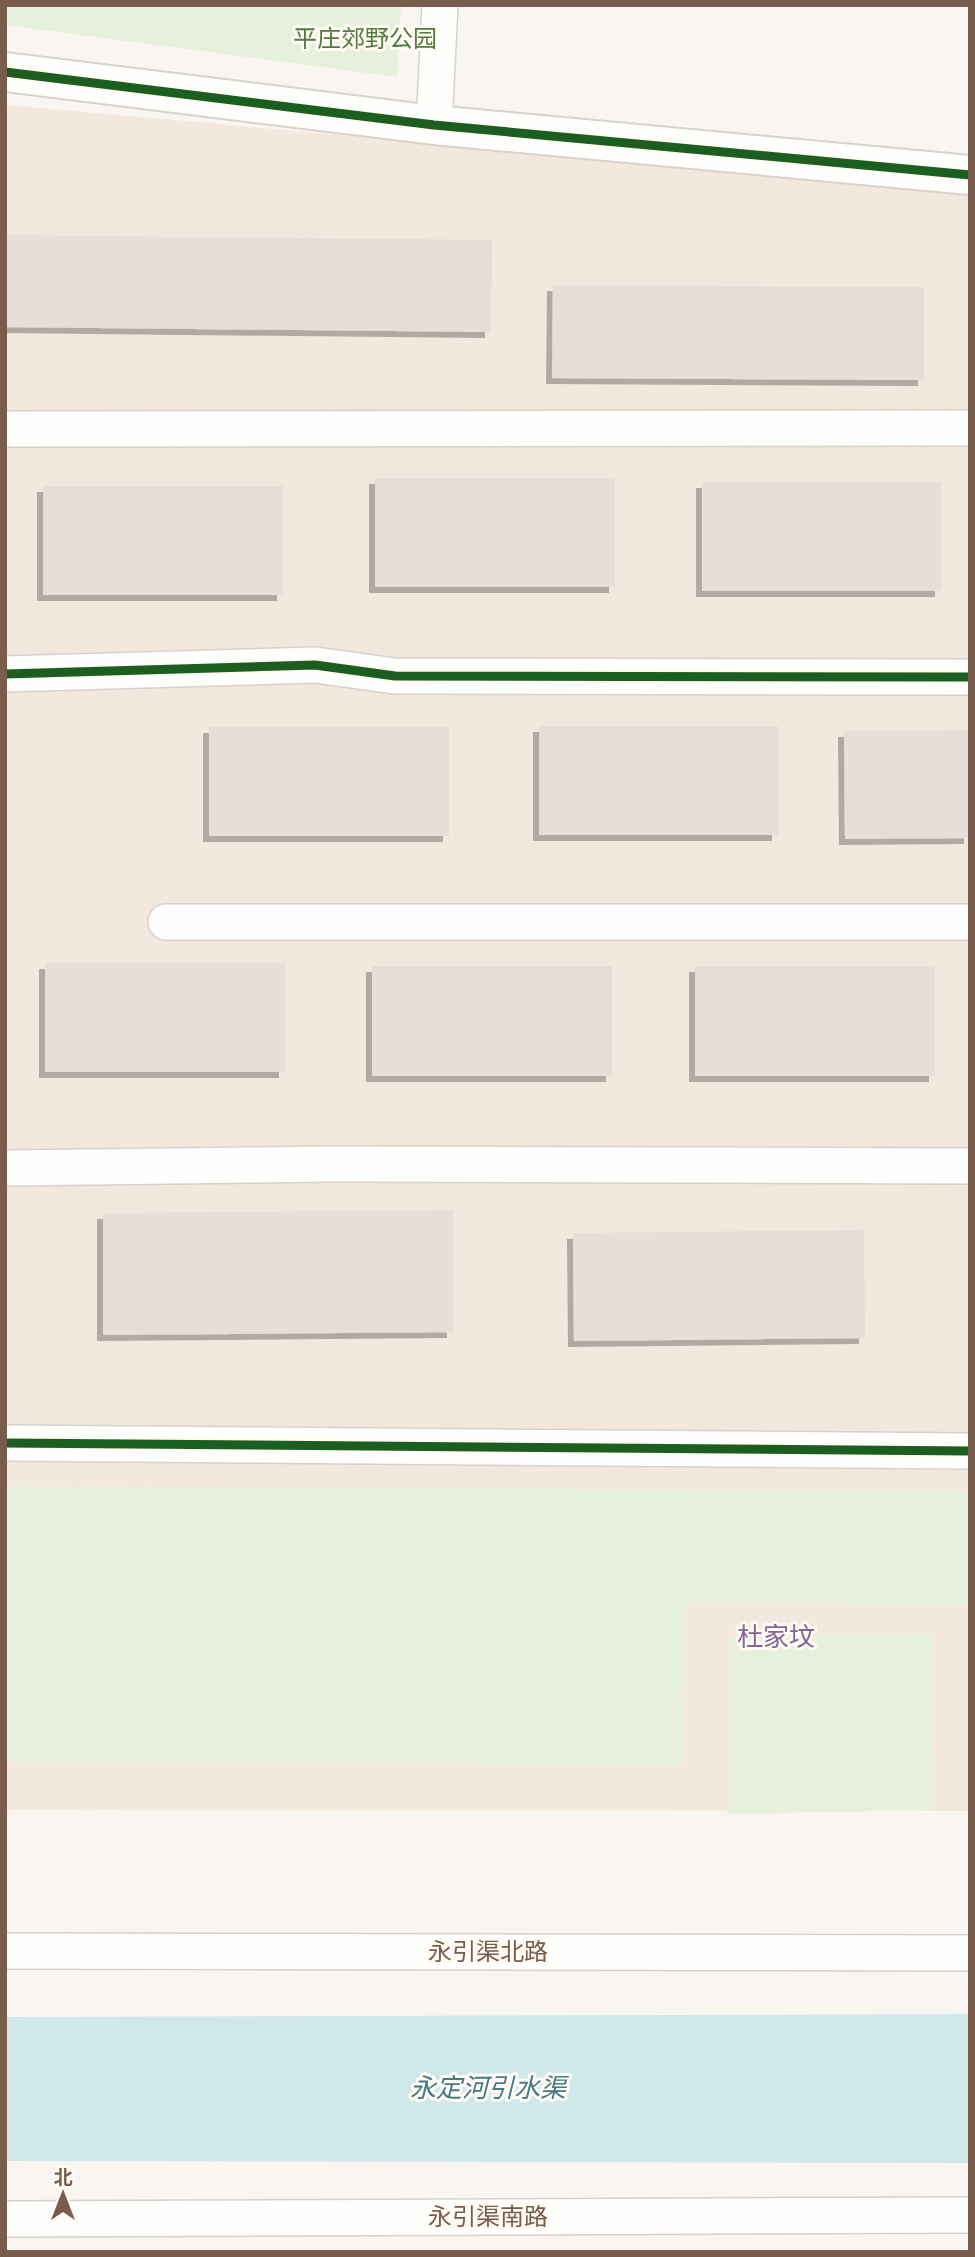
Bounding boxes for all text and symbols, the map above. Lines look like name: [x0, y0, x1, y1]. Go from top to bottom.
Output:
park label: 平庄郊野公园: [293, 23, 437, 52]
district label: 杜家坟: [737, 1620, 815, 1652]
street label: 永引渠北路: [428, 1936, 548, 1965]
water label: 永定河引水渠: [410, 2071, 570, 2103]
north arrow: [28, 2159, 98, 2229]
text: 北: [53, 2165, 73, 2188]
street label: 永引渠南路: [428, 2201, 548, 2230]

